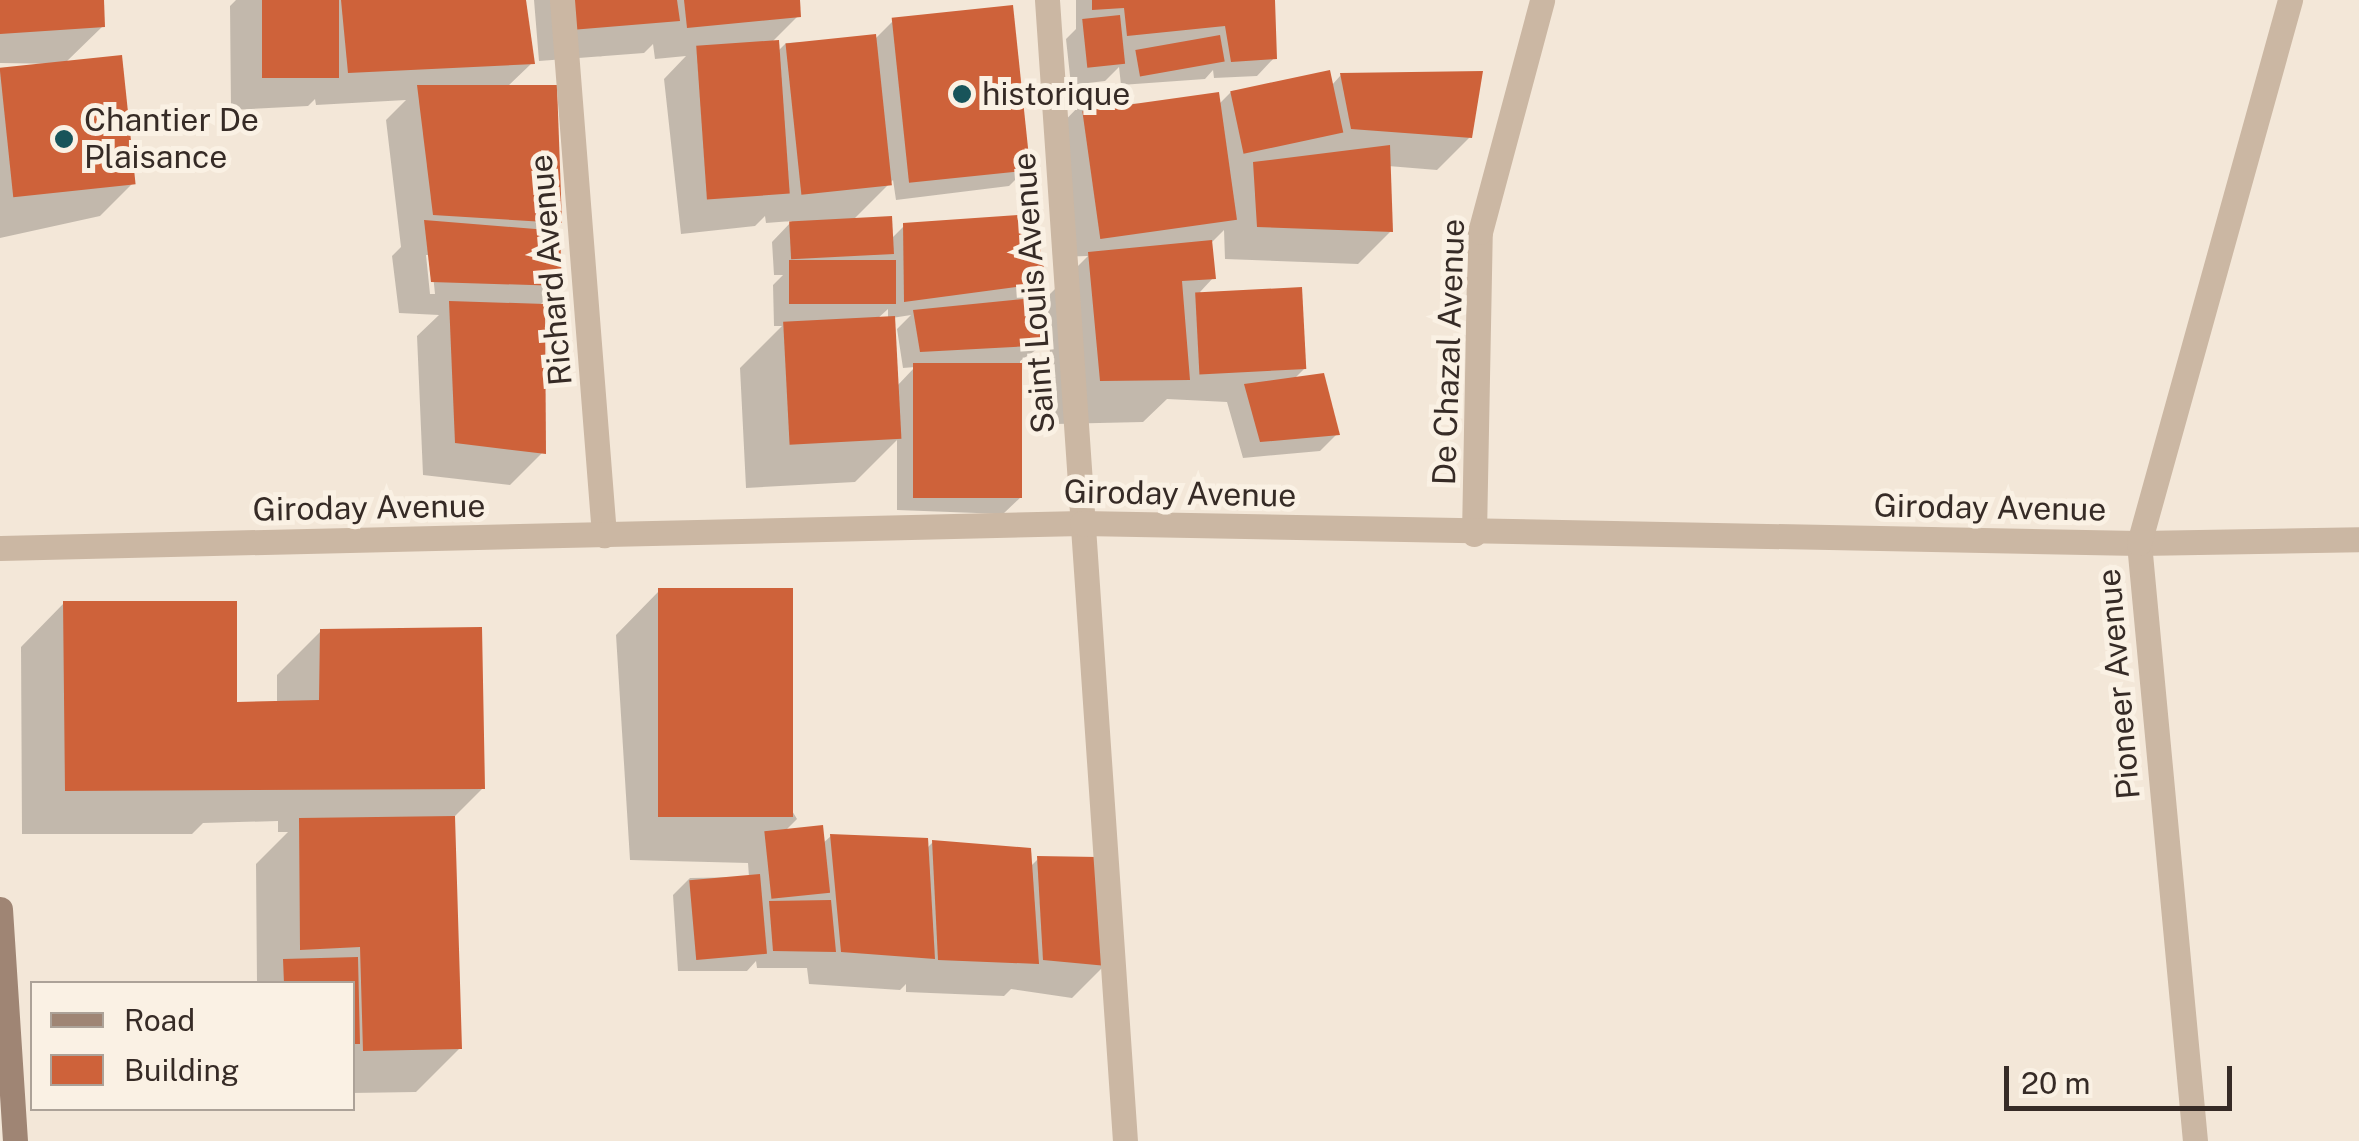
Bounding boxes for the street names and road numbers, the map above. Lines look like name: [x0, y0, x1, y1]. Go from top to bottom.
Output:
street label: Saint Louis Avenue: [1005, 151, 1063, 435]
street label: Richard Avenue: [522, 153, 580, 387]
street label: De Chazal Avenue: [1425, 218, 1473, 486]
street label: Giroday Avenue: [1063, 473, 1297, 515]
street label: Giroday Avenue: [252, 487, 486, 529]
street label: Giroday Avenue: [1873, 487, 2107, 529]
street label: Pioneer Avenue: [2090, 567, 2148, 801]

